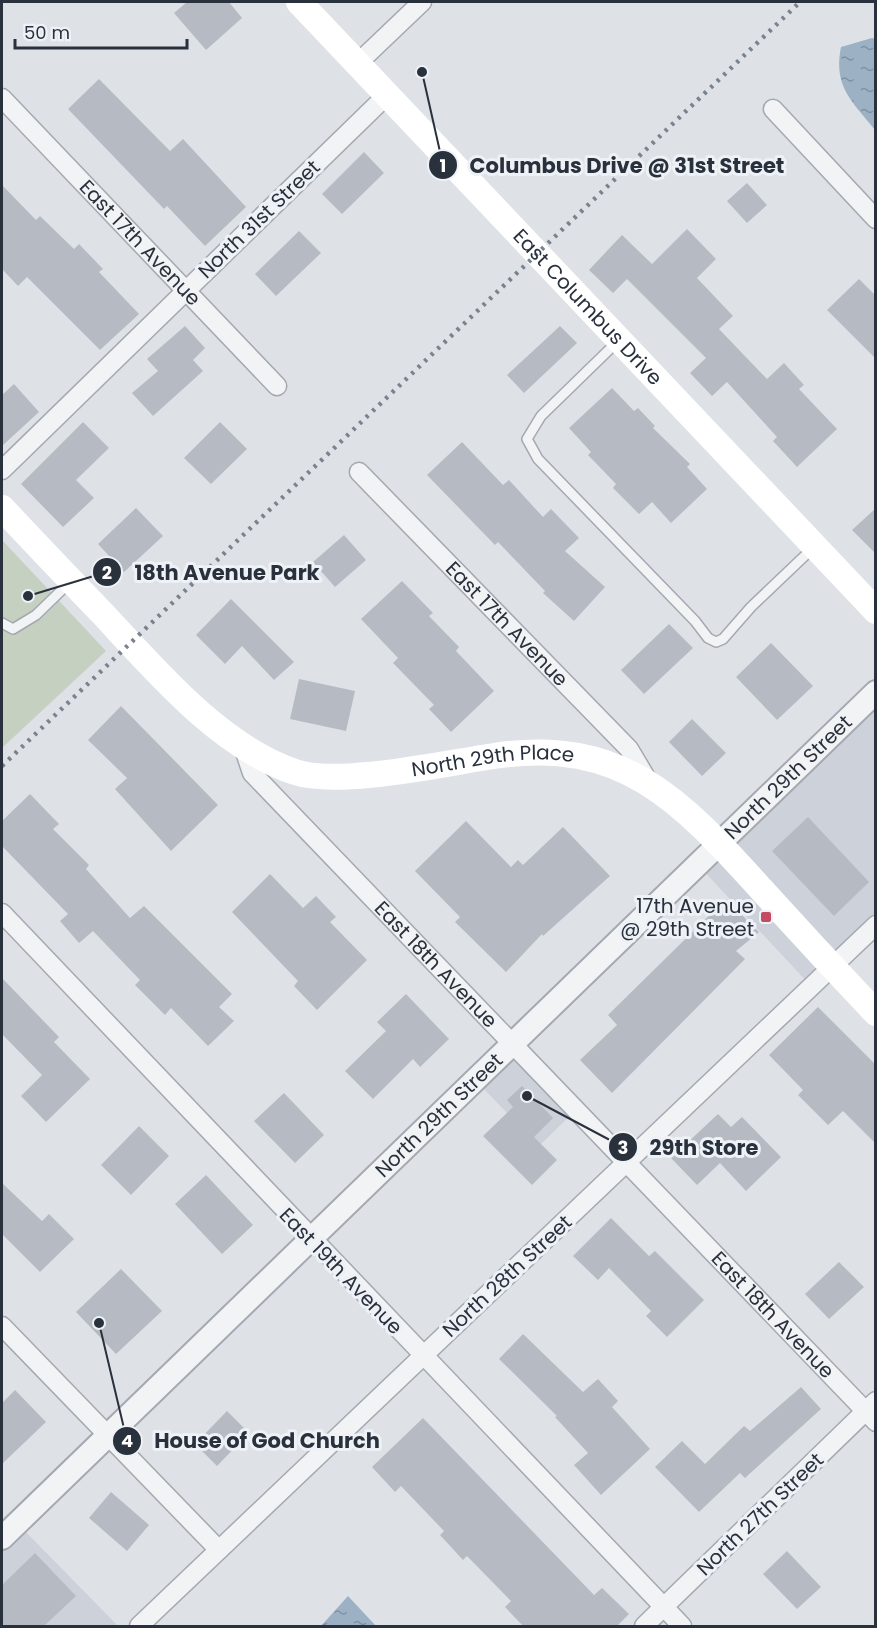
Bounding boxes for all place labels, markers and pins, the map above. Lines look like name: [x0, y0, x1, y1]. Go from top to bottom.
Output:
callout: Columbus Drive @ 31st Street: [428, 146, 797, 185]
callout: 18th Avenue Park: [92, 553, 331, 592]
place label: 17th Avenue @ 29th Street: [620, 892, 754, 943]
marker: 17th Avenue @ 29th Street: [759, 910, 773, 924]
callout: 29th Store: [608, 1128, 770, 1167]
callout: House of God Church: [112, 1421, 392, 1460]

